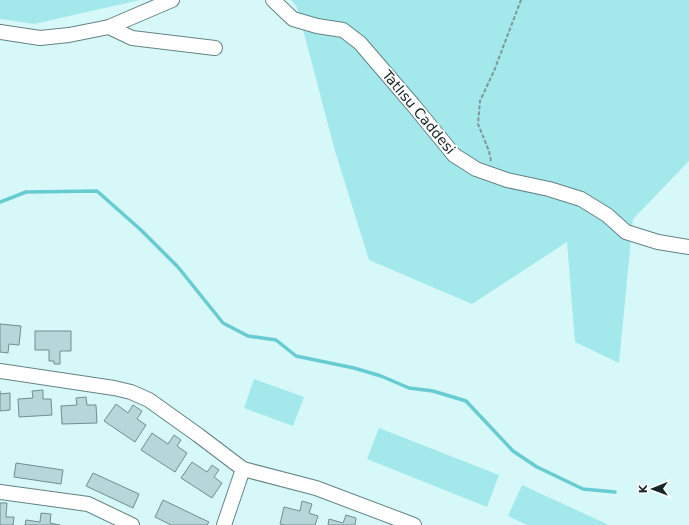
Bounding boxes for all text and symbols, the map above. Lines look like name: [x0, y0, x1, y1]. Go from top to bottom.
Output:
street label: Tatlısu Caddesi: [379, 66, 459, 157]
north arrow: [633, 469, 673, 509]
text: K: [637, 484, 650, 494]

